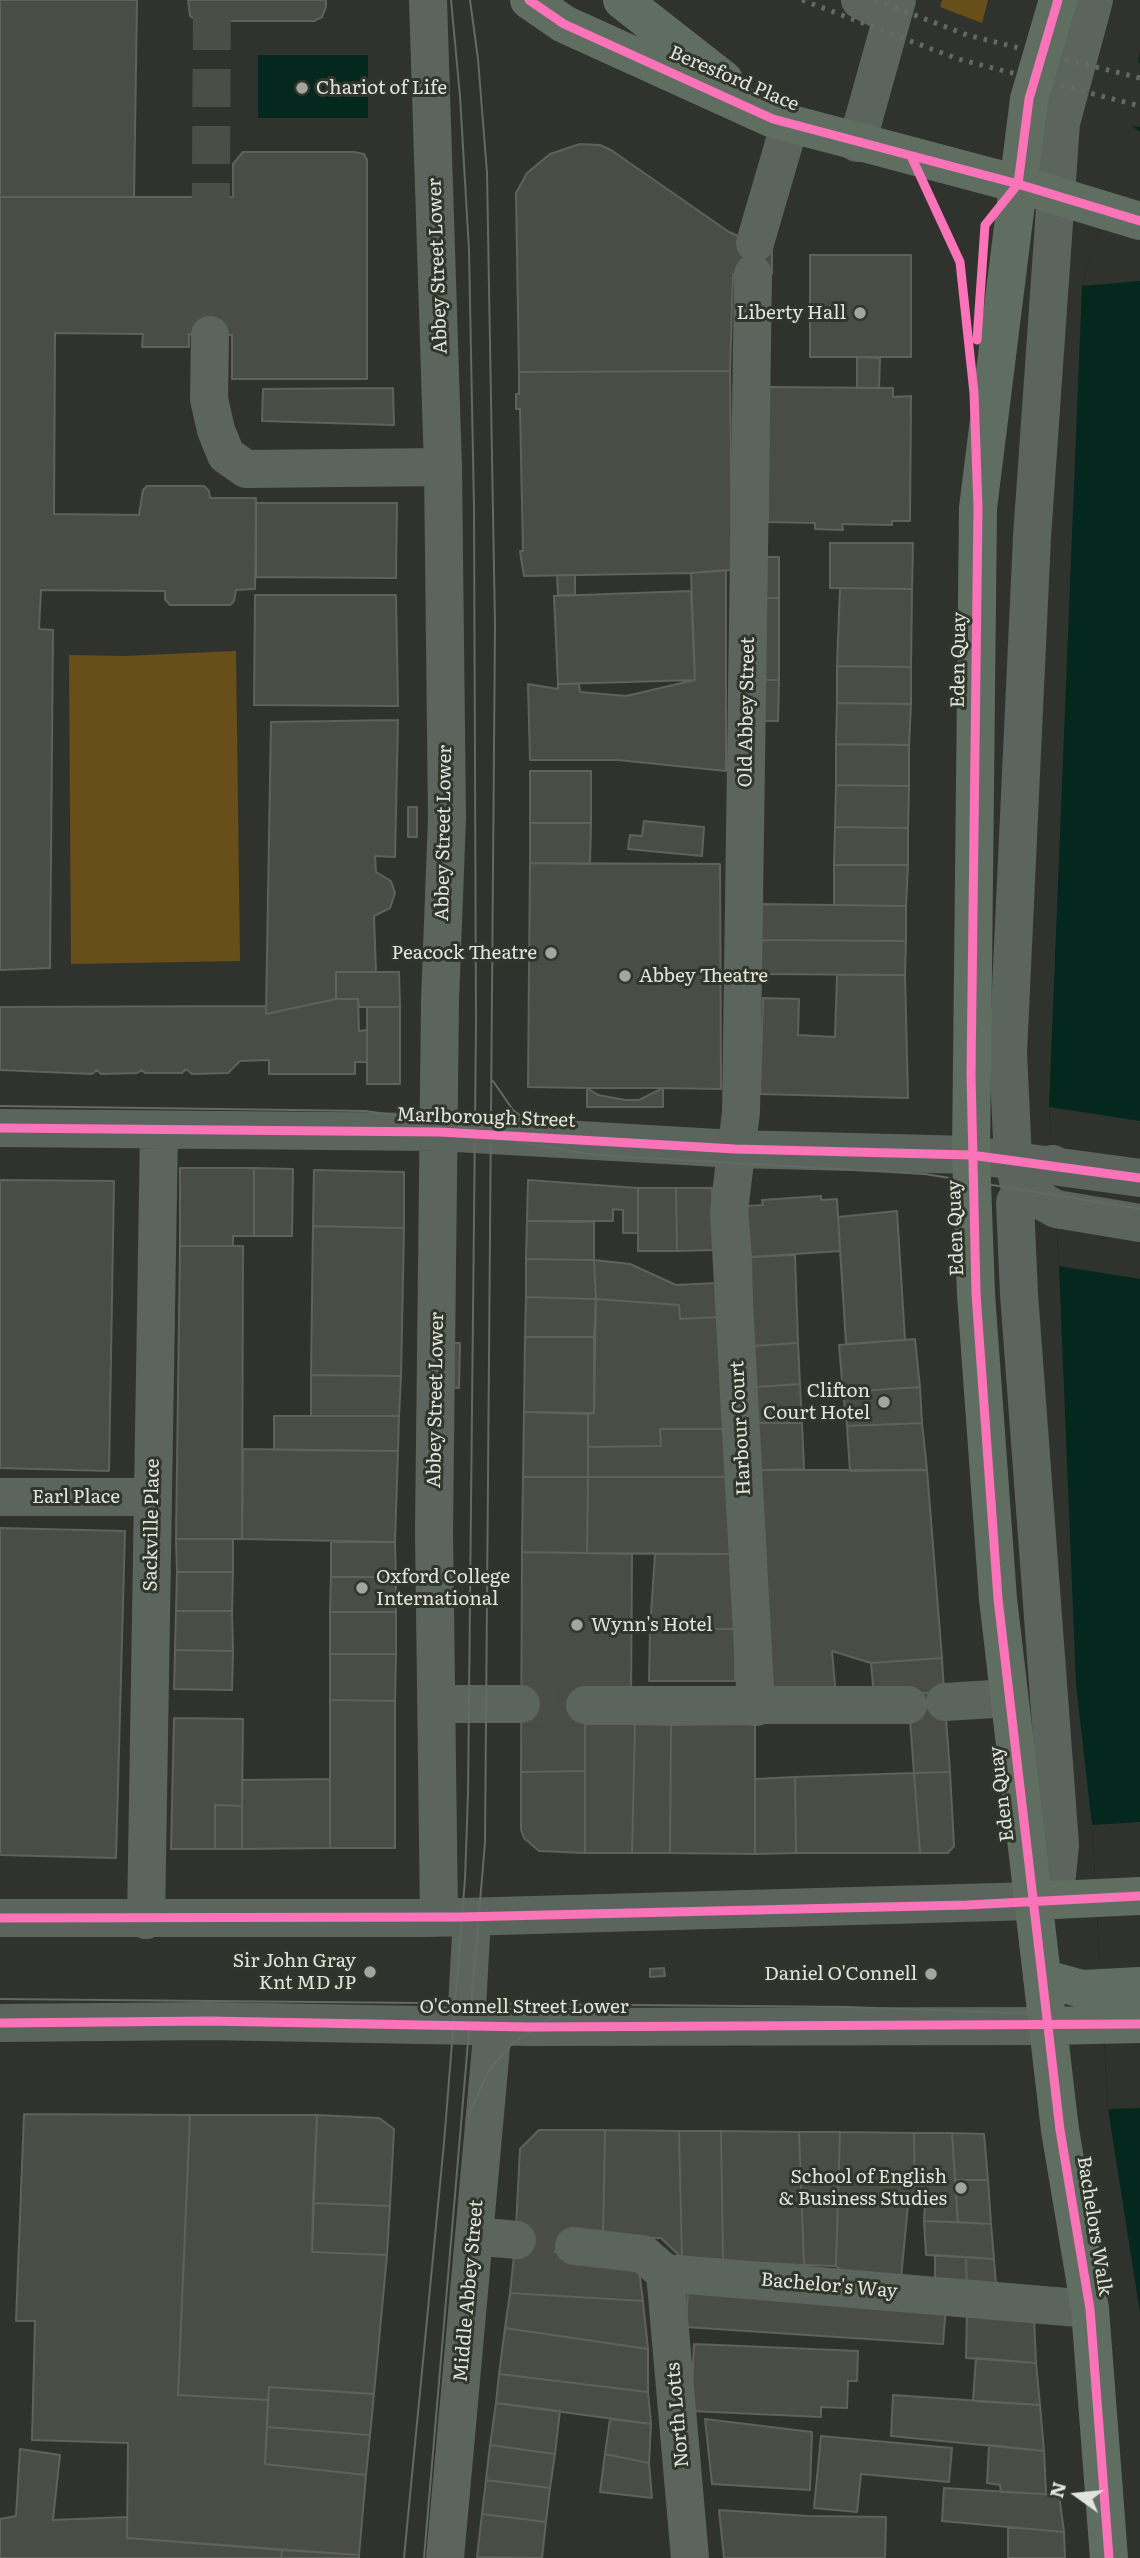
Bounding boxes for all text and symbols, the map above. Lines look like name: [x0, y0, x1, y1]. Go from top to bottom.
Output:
street label: Beresford Place: [666, 41, 802, 117]
place label: Chariot of Life: [316, 77, 447, 99]
marker: Chariot of Life: [294, 80, 310, 96]
street label: Abbey Street Lower: [424, 177, 452, 355]
place label: Liberty Hall: [737, 302, 846, 324]
marker: Liberty Hall: [852, 305, 868, 321]
street label: Eden Quay: [947, 612, 971, 708]
street label: Old Abbey Street: [734, 637, 760, 787]
street label: Abbey Street Lower: [431, 745, 457, 921]
place label: Peacock Theatre: [392, 942, 537, 964]
marker: Peacock Theatre: [543, 945, 559, 961]
place label: Abbey Theatre: [639, 965, 768, 987]
marker: Abbey Theatre: [617, 968, 633, 984]
street label: Marlborough Street: [396, 1103, 576, 1133]
street label: Eden Quay: [943, 1180, 969, 1276]
street label: Abbey Street Lower: [423, 1312, 449, 1488]
street label: Harbour Court: [726, 1360, 756, 1496]
place label: Clifton Court Hotel: [763, 1380, 870, 1424]
marker: Clifton Court Hotel: [876, 1394, 892, 1410]
street label: Sackville Place: [139, 1458, 165, 1592]
street label: Earl Place: [32, 1486, 120, 1508]
place label: Oxford College International: [376, 1566, 510, 1610]
marker: Oxford College International: [354, 1580, 370, 1596]
place label: Wynn's Hotel: [591, 1614, 713, 1636]
marker: Wynn's Hotel: [569, 1617, 585, 1633]
street label: Eden Quay: [985, 1745, 1019, 1843]
place label: Sir John Gray Knt MD JP: [233, 1950, 356, 1994]
place label: Daniel O'Connell: [764, 1963, 917, 1985]
marker: Sir John Gray Knt MD JP: [362, 1964, 378, 1980]
marker: Daniel O'Connell: [923, 1966, 939, 1982]
street label: O'Connell Street Lower: [419, 1996, 629, 2018]
street label: Bachelors Walk: [1072, 2154, 1116, 2298]
place label: School of English & Business Studies: [778, 2166, 947, 2210]
marker: School of English & Business Studies: [953, 2180, 969, 2196]
street label: Middle Abbey Street: [450, 2199, 488, 2383]
street label: Bachelor's Way: [760, 2269, 898, 2303]
street label: North Lotts: [662, 2362, 694, 2468]
north arrow: [1042, 2460, 1112, 2530]
text: N: [1041, 2478, 1072, 2501]

